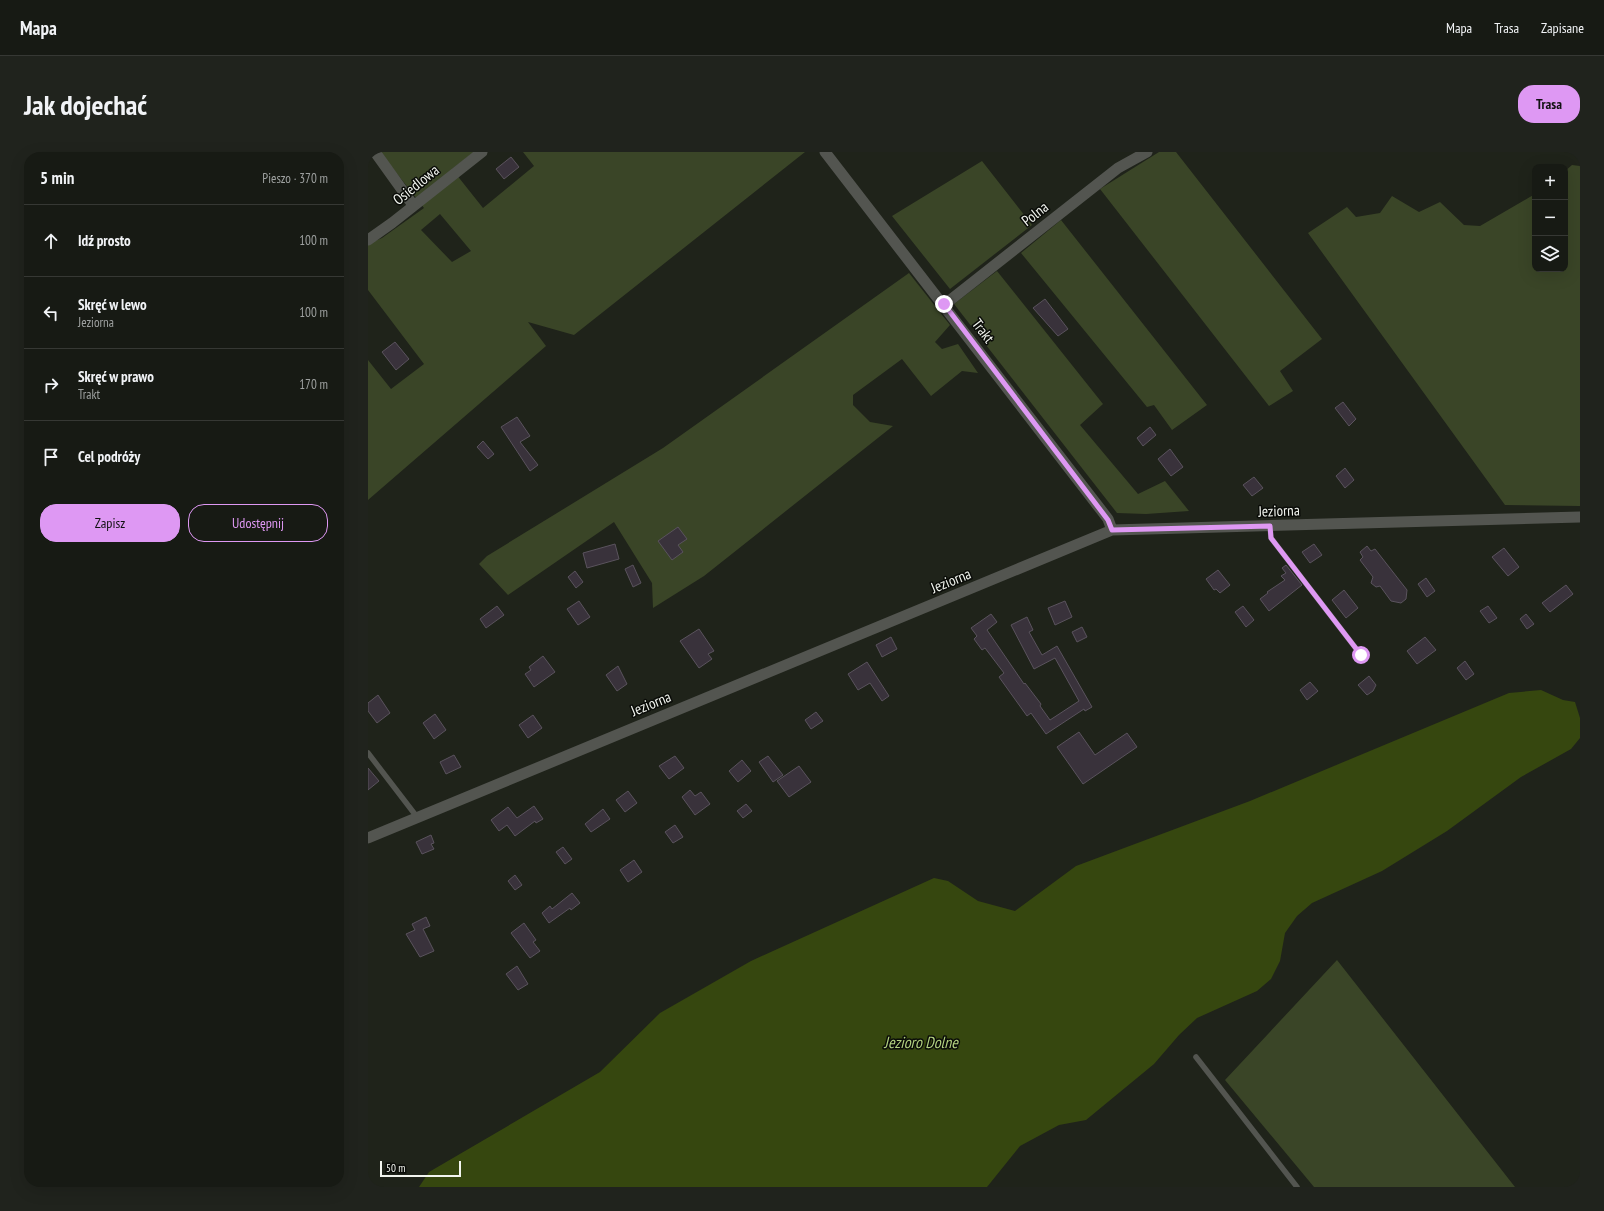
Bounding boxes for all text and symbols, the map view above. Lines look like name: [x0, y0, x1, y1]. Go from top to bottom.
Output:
text: Mapa: [20, 16, 57, 40]
text: Mapa: [1446, 19, 1472, 37]
text: Trasa: [1494, 19, 1519, 37]
text: Zapisane: [1541, 19, 1584, 37]
button: Trasa: [1518, 85, 1580, 123]
text: Jak dojechać: [24, 86, 147, 123]
street label: Osiedlowa: [389, 160, 443, 209]
map controls: [1532, 164, 1568, 272]
button: +: [1532, 164, 1568, 200]
text: 5 min: [40, 167, 74, 189]
text: Pieszo · 370 m: [262, 170, 328, 187]
street label: Polna: [1017, 197, 1052, 230]
button: −: [1532, 200, 1568, 236]
icon: ahead: [40, 230, 62, 252]
text: Idź prosto: [78, 231, 131, 250]
text: 100 m: [299, 232, 328, 249]
button: layers: [1532, 236, 1568, 272]
text: Skręć w lewo: [78, 295, 147, 314]
route end: [935, 295, 953, 313]
icon: left: [40, 302, 62, 324]
text: 100 m: [299, 304, 328, 321]
text: Jeziorna: [78, 314, 114, 331]
street label: Trakt: [968, 315, 999, 347]
text: Skręć w prawo: [78, 367, 154, 386]
icon: right: [40, 374, 62, 396]
text: 170 m: [299, 376, 328, 393]
text: Trakt: [78, 386, 100, 403]
icon: arrive: [40, 446, 62, 468]
text: Cel podróży: [78, 447, 140, 466]
street label: Jeziorna: [1257, 500, 1300, 521]
button: Zapisz: [40, 504, 180, 542]
button: Udostępnij: [188, 504, 328, 542]
street label: Jeziorna: [927, 564, 974, 597]
route start: [1352, 646, 1370, 664]
street label: Jeziorna: [627, 687, 674, 720]
water label: Jezioro Dolne: [883, 1032, 959, 1052]
scale bar: [380, 1159, 461, 1178]
text: 50 m: [386, 1161, 405, 1175]

